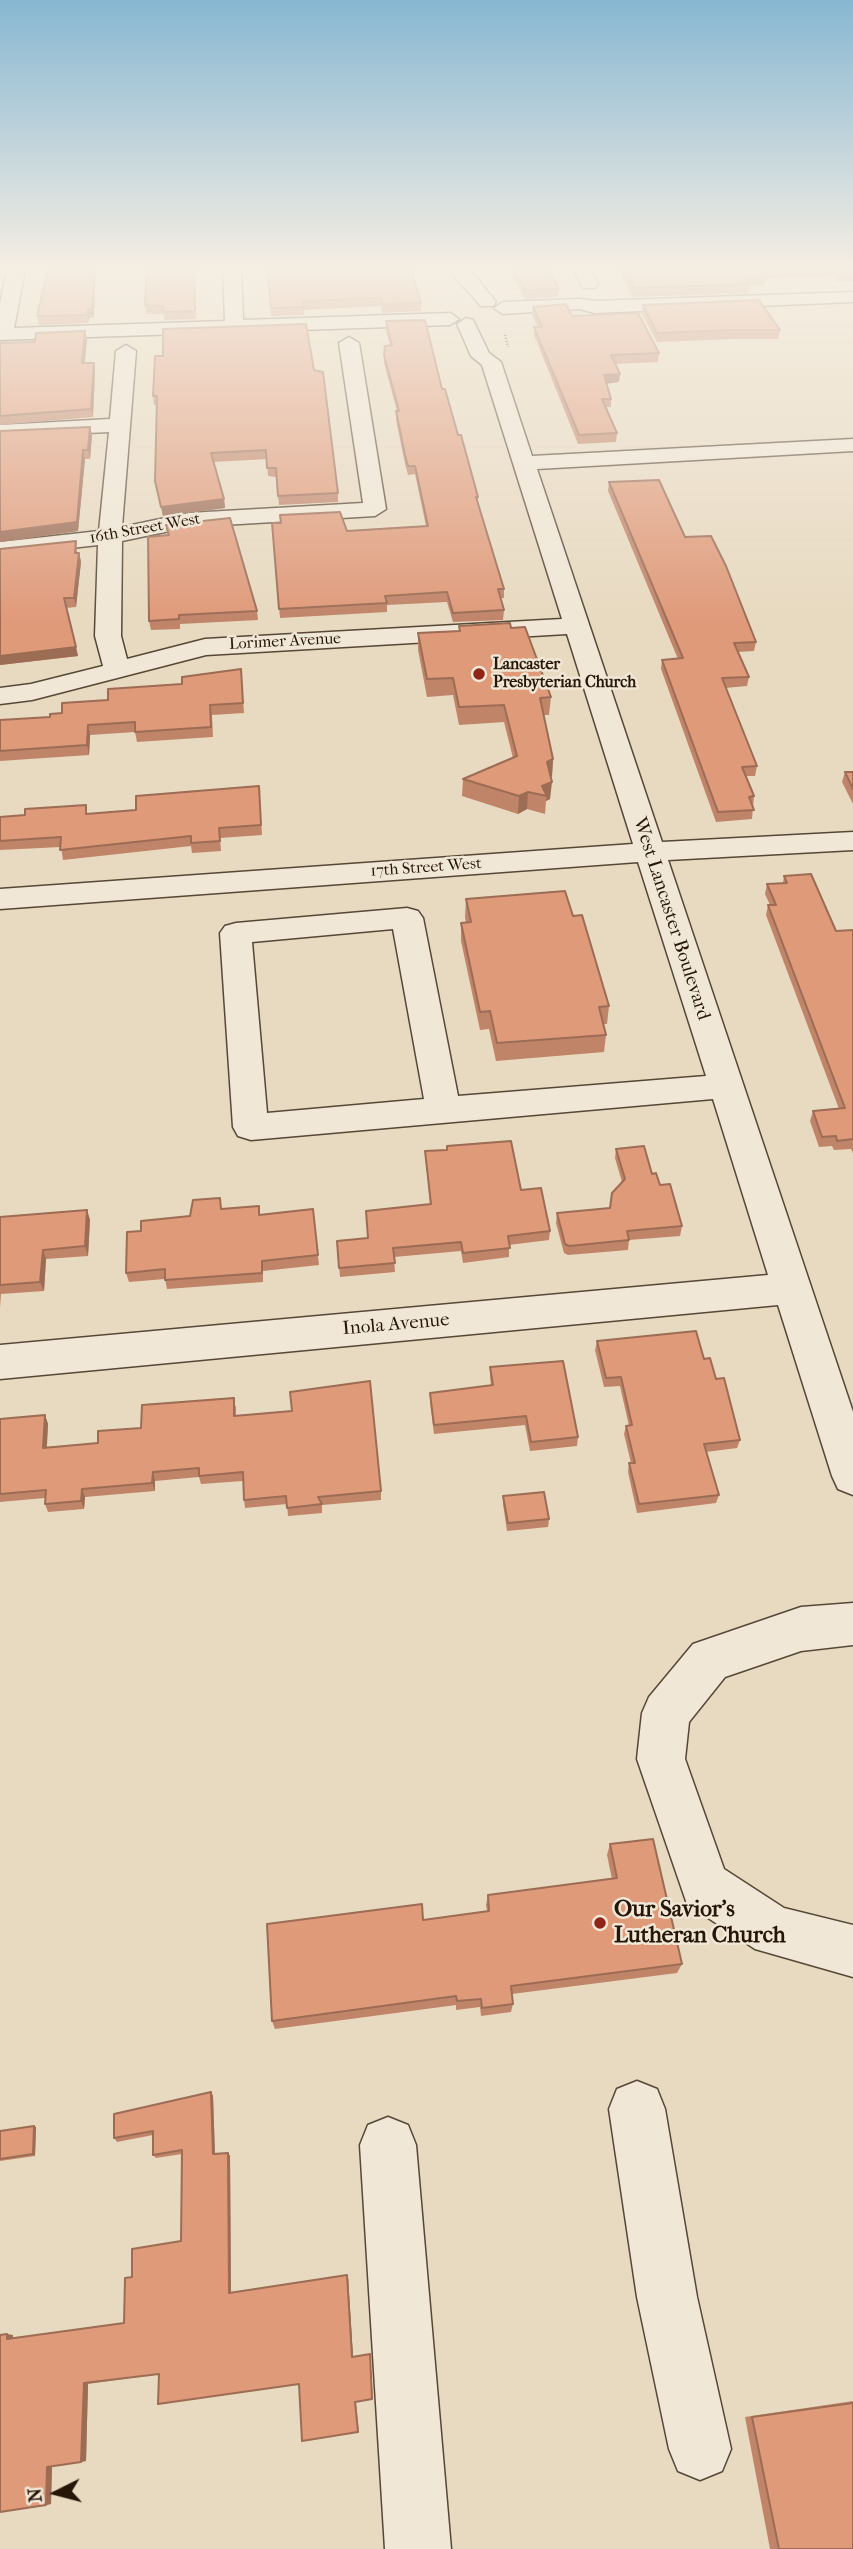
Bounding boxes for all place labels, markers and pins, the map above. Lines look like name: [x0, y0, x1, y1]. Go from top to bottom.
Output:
place label: Lancaster Presbyterian Church: [493, 655, 636, 693]
marker: Lancaster Presbyterian Church: [471, 666, 487, 682]
place label: Our Savior's Lutheran Church: [614, 1896, 786, 1950]
marker: Our Savior's Lutheran Church: [592, 1915, 608, 1931]

